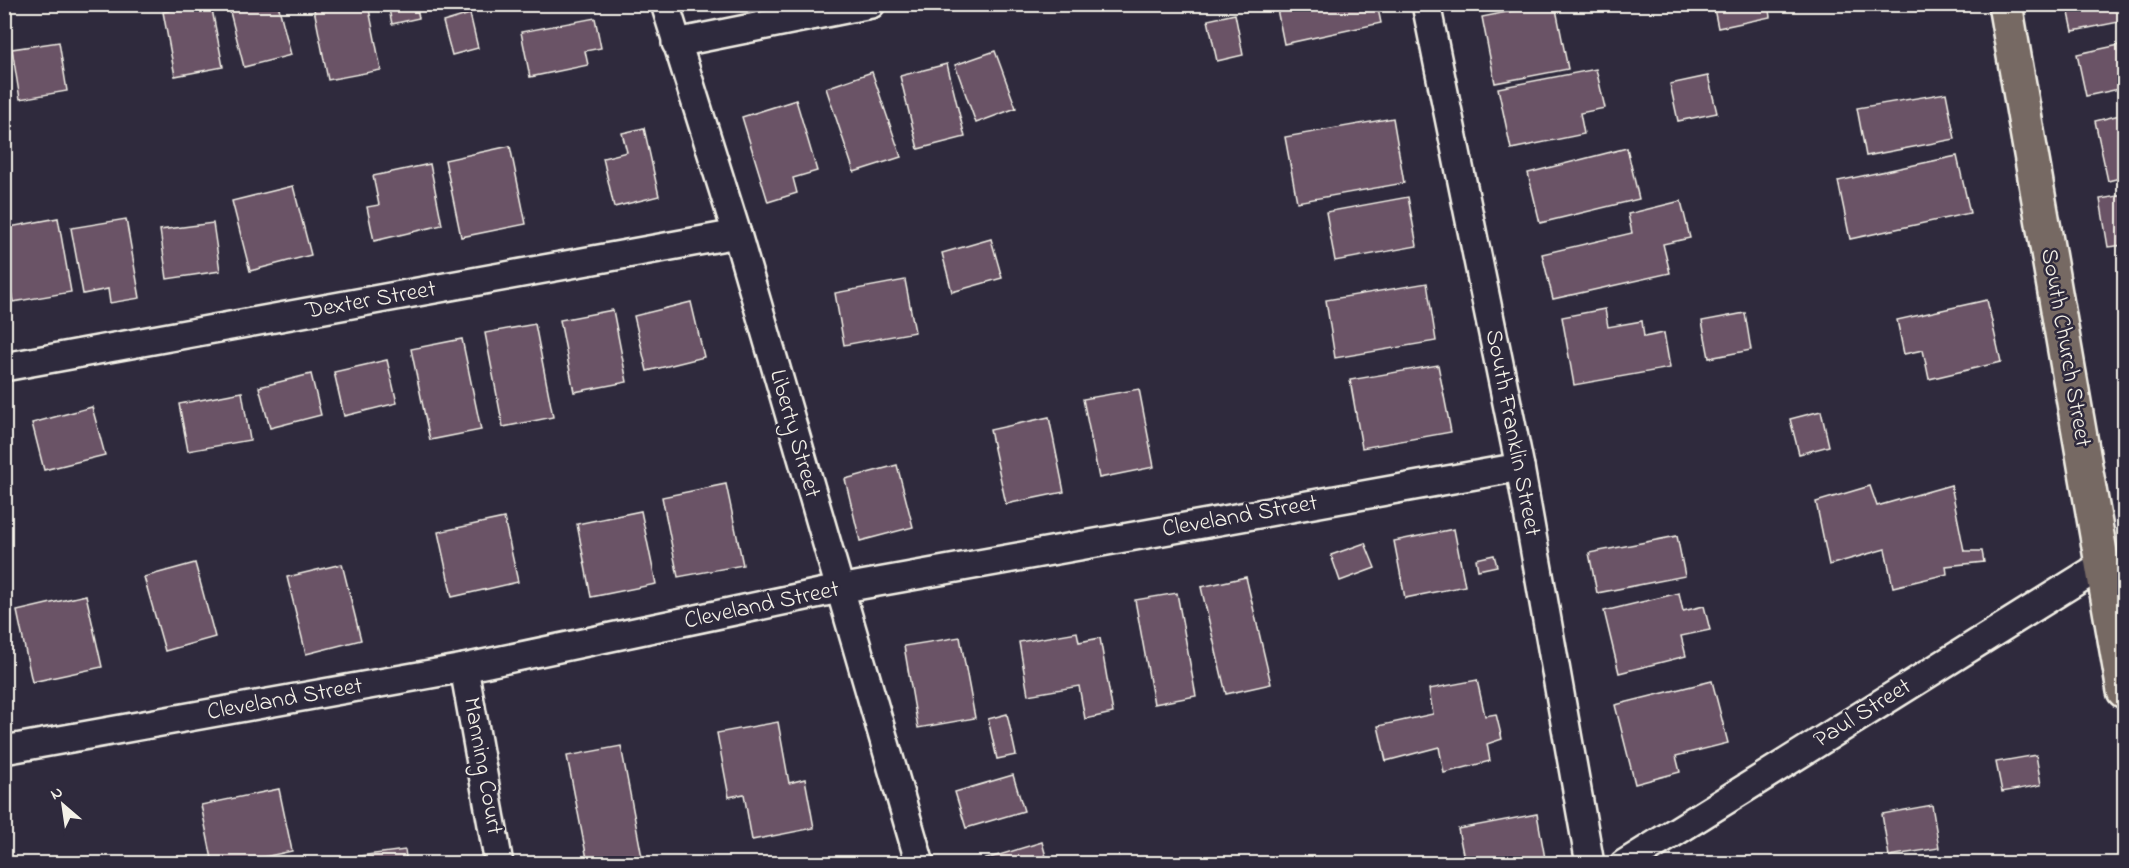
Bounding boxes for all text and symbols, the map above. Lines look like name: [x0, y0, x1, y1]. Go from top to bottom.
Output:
street label: South Church Street: [2030, 246, 2100, 450]
street label: Dexter Street: [302, 272, 439, 330]
street label: South Franklin Street: [1475, 327, 1549, 539]
street label: Liberty Street: [758, 366, 829, 503]
street label: Cleveland Street: [1159, 486, 1321, 548]
street label: Cleveland Street: [681, 573, 843, 639]
street label: Cleveland Street: [204, 669, 366, 731]
street label: Paul Street: [1807, 670, 1919, 758]
street label: Manning Court: [453, 695, 511, 837]
north arrow: [33, 775, 93, 835]
text: N: [46, 780, 67, 807]

